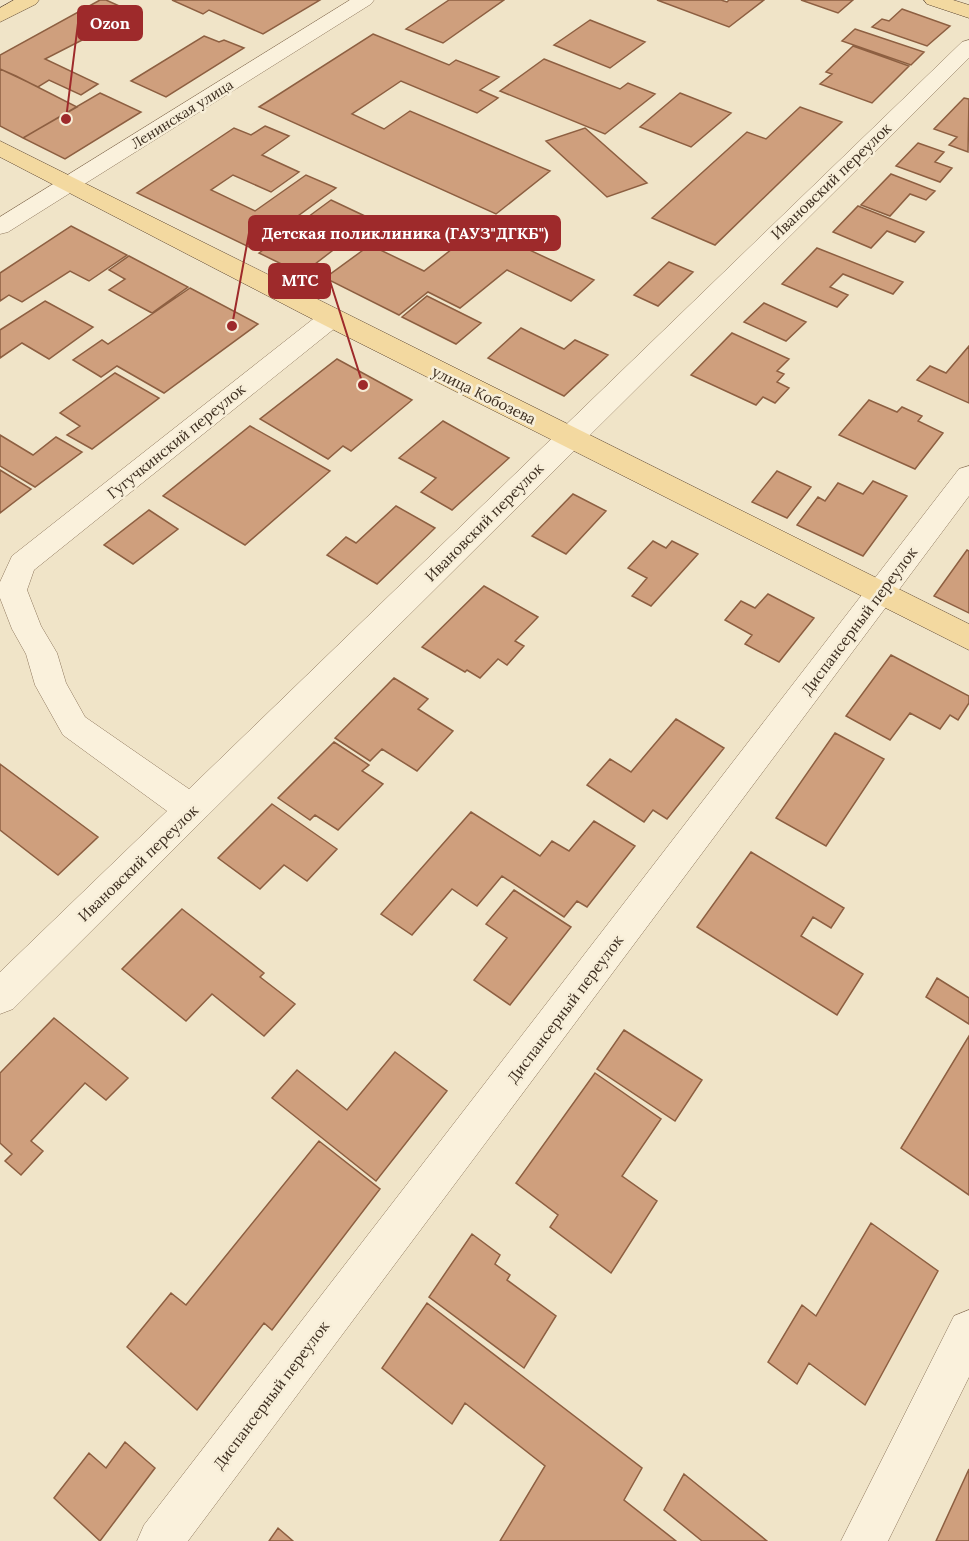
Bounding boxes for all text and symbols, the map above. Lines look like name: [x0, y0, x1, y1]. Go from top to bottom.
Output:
callout: Ozon: [78, 6, 142, 40]
text: Ozon: [90, 13, 130, 33]
street label: Ленинская улица: [128, 75, 236, 153]
street label: Ивановский переулок: [767, 119, 895, 243]
callout: Детская поликлиника (ГАУЗ"ДГКБ"): [249, 216, 560, 250]
text: Детская поликлиника (ГАУЗ"ДГКБ"): [261, 223, 549, 244]
callout: МТС: [269, 264, 330, 298]
text: МТС: [282, 270, 318, 290]
street label: улица Кобозева: [429, 362, 539, 429]
street label: Гугучкинский переулок: [103, 379, 249, 503]
street label: Ивановский переулок: [421, 459, 547, 585]
street label: Диспансерный переулок: [797, 543, 921, 699]
street label: Ивановский переулок: [74, 801, 202, 925]
street label: Диспансерный переулок: [503, 931, 627, 1087]
street label: Диспансерный переулок: [209, 1317, 333, 1473]

